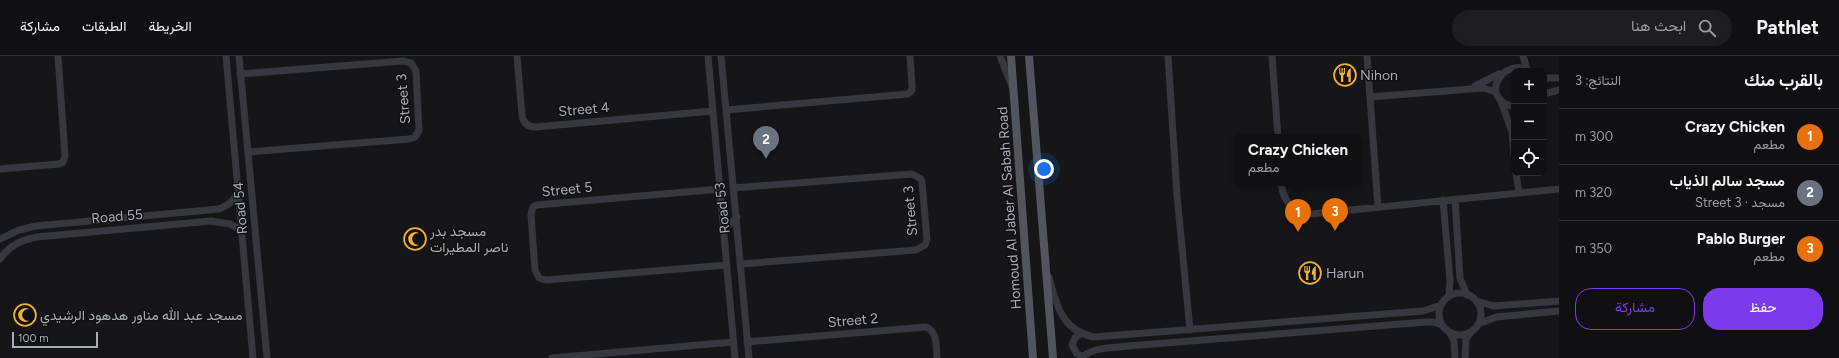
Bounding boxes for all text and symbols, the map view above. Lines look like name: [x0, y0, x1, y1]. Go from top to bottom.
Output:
search box: [1452, 10, 1732, 46]
text: Pathlet: [1756, 16, 1819, 39]
text: ابحث هنا: [1631, 17, 1686, 35]
icon: search: [1696, 17, 1718, 39]
text: مشاركة: [20, 18, 60, 35]
text: الطبقات: [82, 18, 126, 35]
text: الخريطة: [148, 18, 192, 35]
restaurant icon: Nihon: [1332, 62, 1358, 88]
place label: Nihon: [1360, 67, 1398, 84]
map controls: [1511, 68, 1547, 176]
button: +: [1511, 68, 1547, 104]
text: بالقرب منك: [1744, 70, 1823, 90]
street label: Street 3: [393, 73, 414, 125]
text: النتائج: 3: [1575, 73, 1621, 88]
street label: Street 4: [558, 99, 611, 120]
button: −: [1511, 104, 1547, 140]
street label: Homoud Al Jaber Al Sabah Road: [994, 106, 1025, 310]
text: Crazy Chicken: [1685, 118, 1785, 136]
pin: 2: [753, 126, 779, 159]
text: 300 m: [1575, 129, 1613, 144]
text: 1: [1807, 129, 1813, 144]
popup: [1234, 134, 1362, 186]
text: مطعم: [1754, 137, 1785, 152]
button: locate: [1511, 140, 1547, 176]
text: Crazy Chicken: [1248, 141, 1348, 159]
your location: [1034, 159, 1054, 179]
text: مطعم: [1248, 160, 1279, 175]
text: مسجد سالم الذياب: [1670, 172, 1785, 190]
street label: Street 5: [541, 178, 593, 201]
street label: Road 54: [230, 181, 251, 235]
street label: Road 53: [711, 182, 734, 234]
street label: Street 3: [900, 185, 921, 237]
text: 320 m: [1575, 185, 1612, 200]
text: 2: [1806, 185, 1814, 200]
text: مسجد · Street 3: [1695, 195, 1785, 210]
pin: 3: [1322, 198, 1348, 231]
pin: 1: [1285, 199, 1311, 232]
street label: Road 55: [91, 206, 144, 227]
place label: مسجد بدر ناصر المطيرات: [429, 223, 508, 256]
mosque icon: مسجد بدر ناصر المطيرات: [402, 226, 428, 252]
text: Pablo Burger: [1697, 230, 1785, 248]
text: 350 m: [1575, 241, 1612, 256]
text: 3: [1806, 241, 1814, 256]
text: مطعم: [1754, 249, 1785, 264]
restaurant icon: Harun: [1297, 260, 1323, 286]
place label: Harun: [1326, 265, 1364, 282]
button: مشاركة: [1575, 288, 1695, 330]
button: حفظ: [1703, 288, 1823, 330]
mosque icon: مسجد عبد الله مناور هدهود الرشيدي: [12, 302, 38, 328]
place label: مسجد عبد الله مناور هدهود الرشيدي: [40, 307, 243, 327]
street label: Street 2: [827, 310, 879, 331]
scale bar: [12, 330, 98, 349]
text: 100 m: [18, 332, 49, 345]

